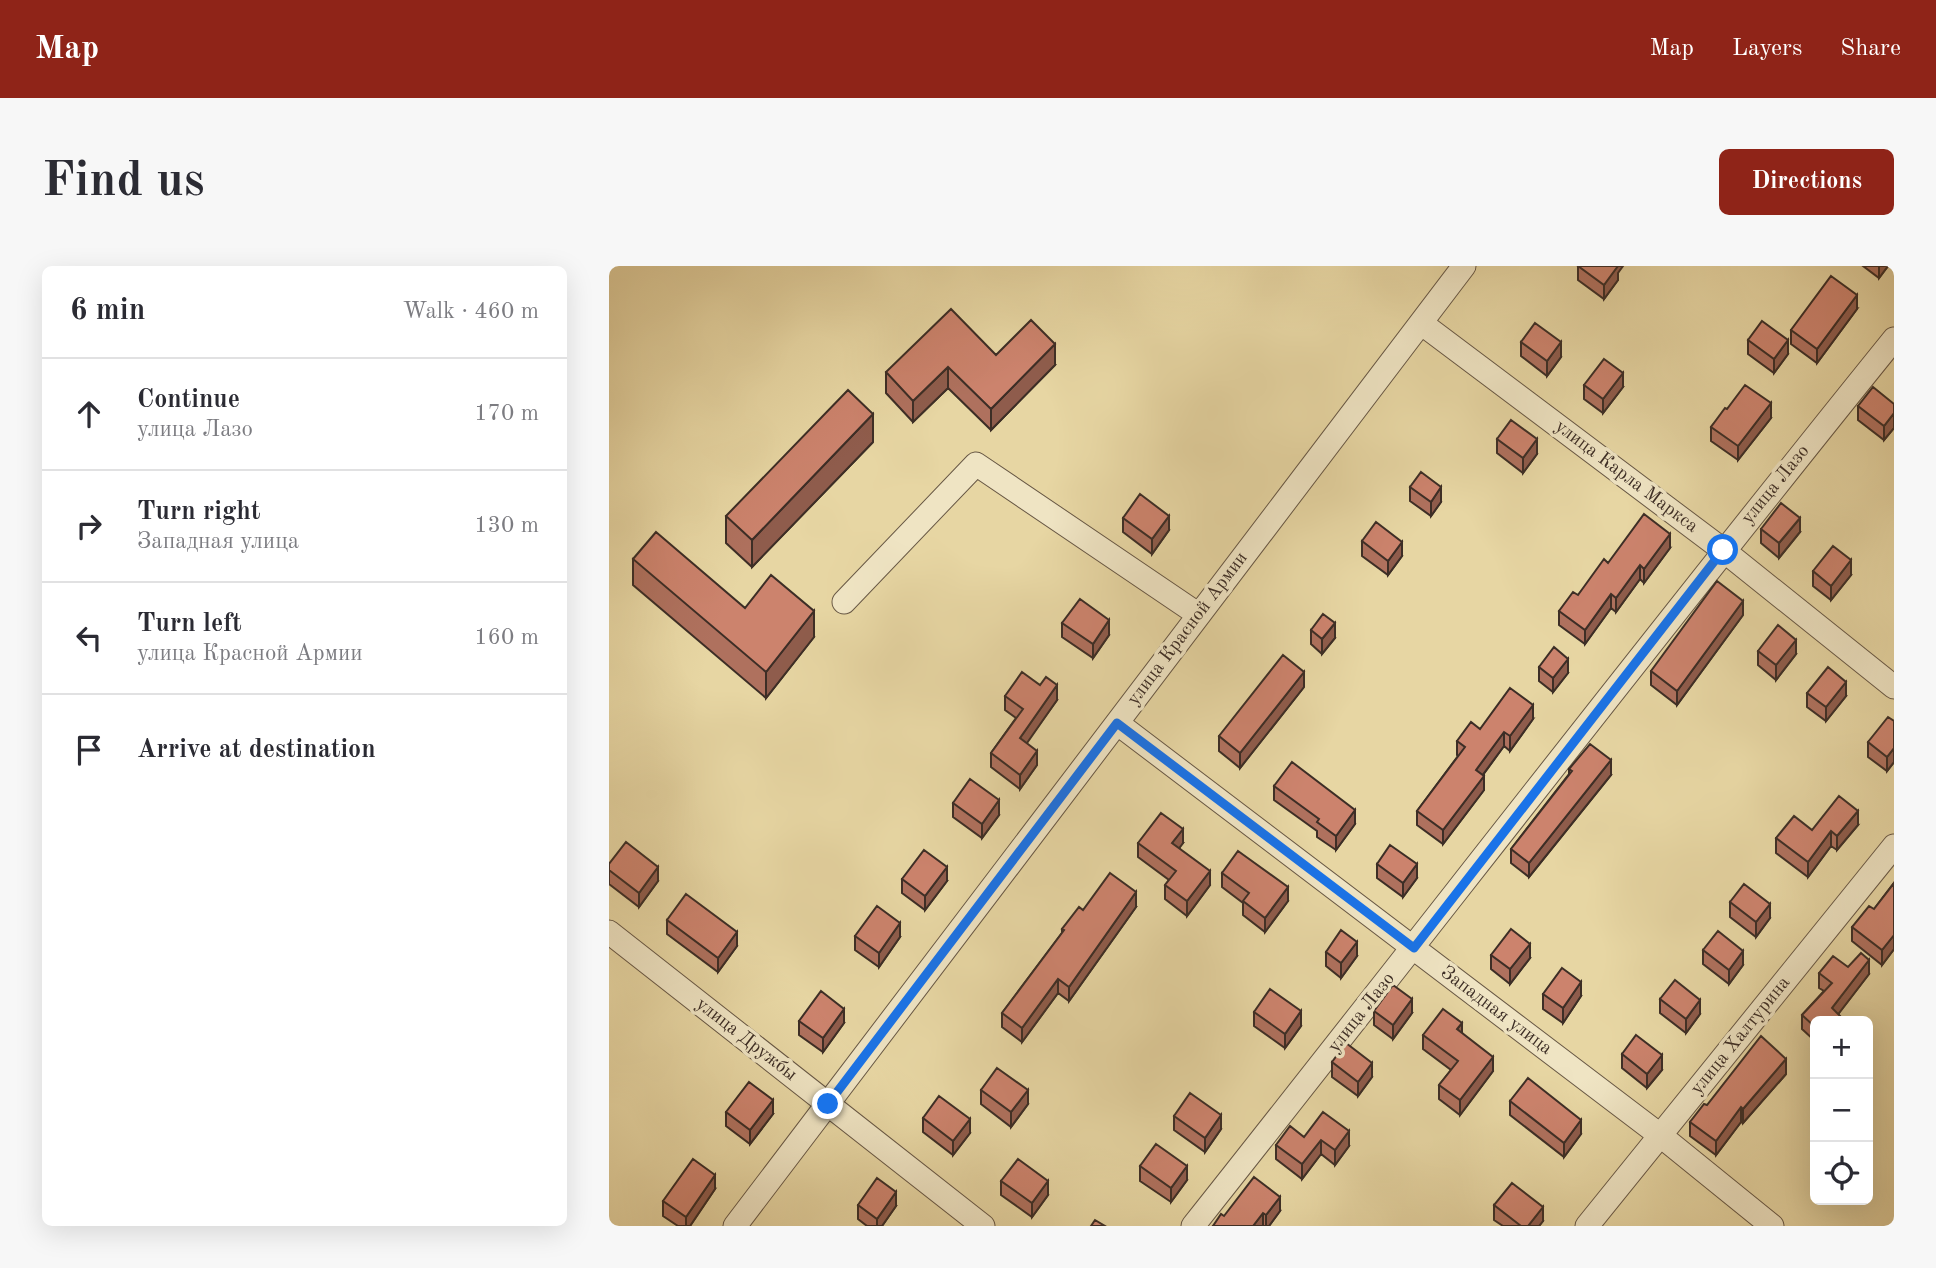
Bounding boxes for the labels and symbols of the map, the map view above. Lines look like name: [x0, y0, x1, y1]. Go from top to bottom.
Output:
street label: улица Карла Маркса: [1551, 417, 1702, 537]
street label: улица Лазо: [1738, 442, 1814, 528]
route start: [1707, 534, 1738, 565]
street label: улица Красной Армии: [1124, 549, 1252, 709]
street label: Западная улица: [1437, 963, 1556, 1059]
street label: улица Лазо: [1325, 969, 1399, 1057]
street label: улица Халтурина: [1688, 973, 1795, 1099]
street label: улица Дружбы: [692, 995, 800, 1085]
route end: [812, 1088, 843, 1119]

